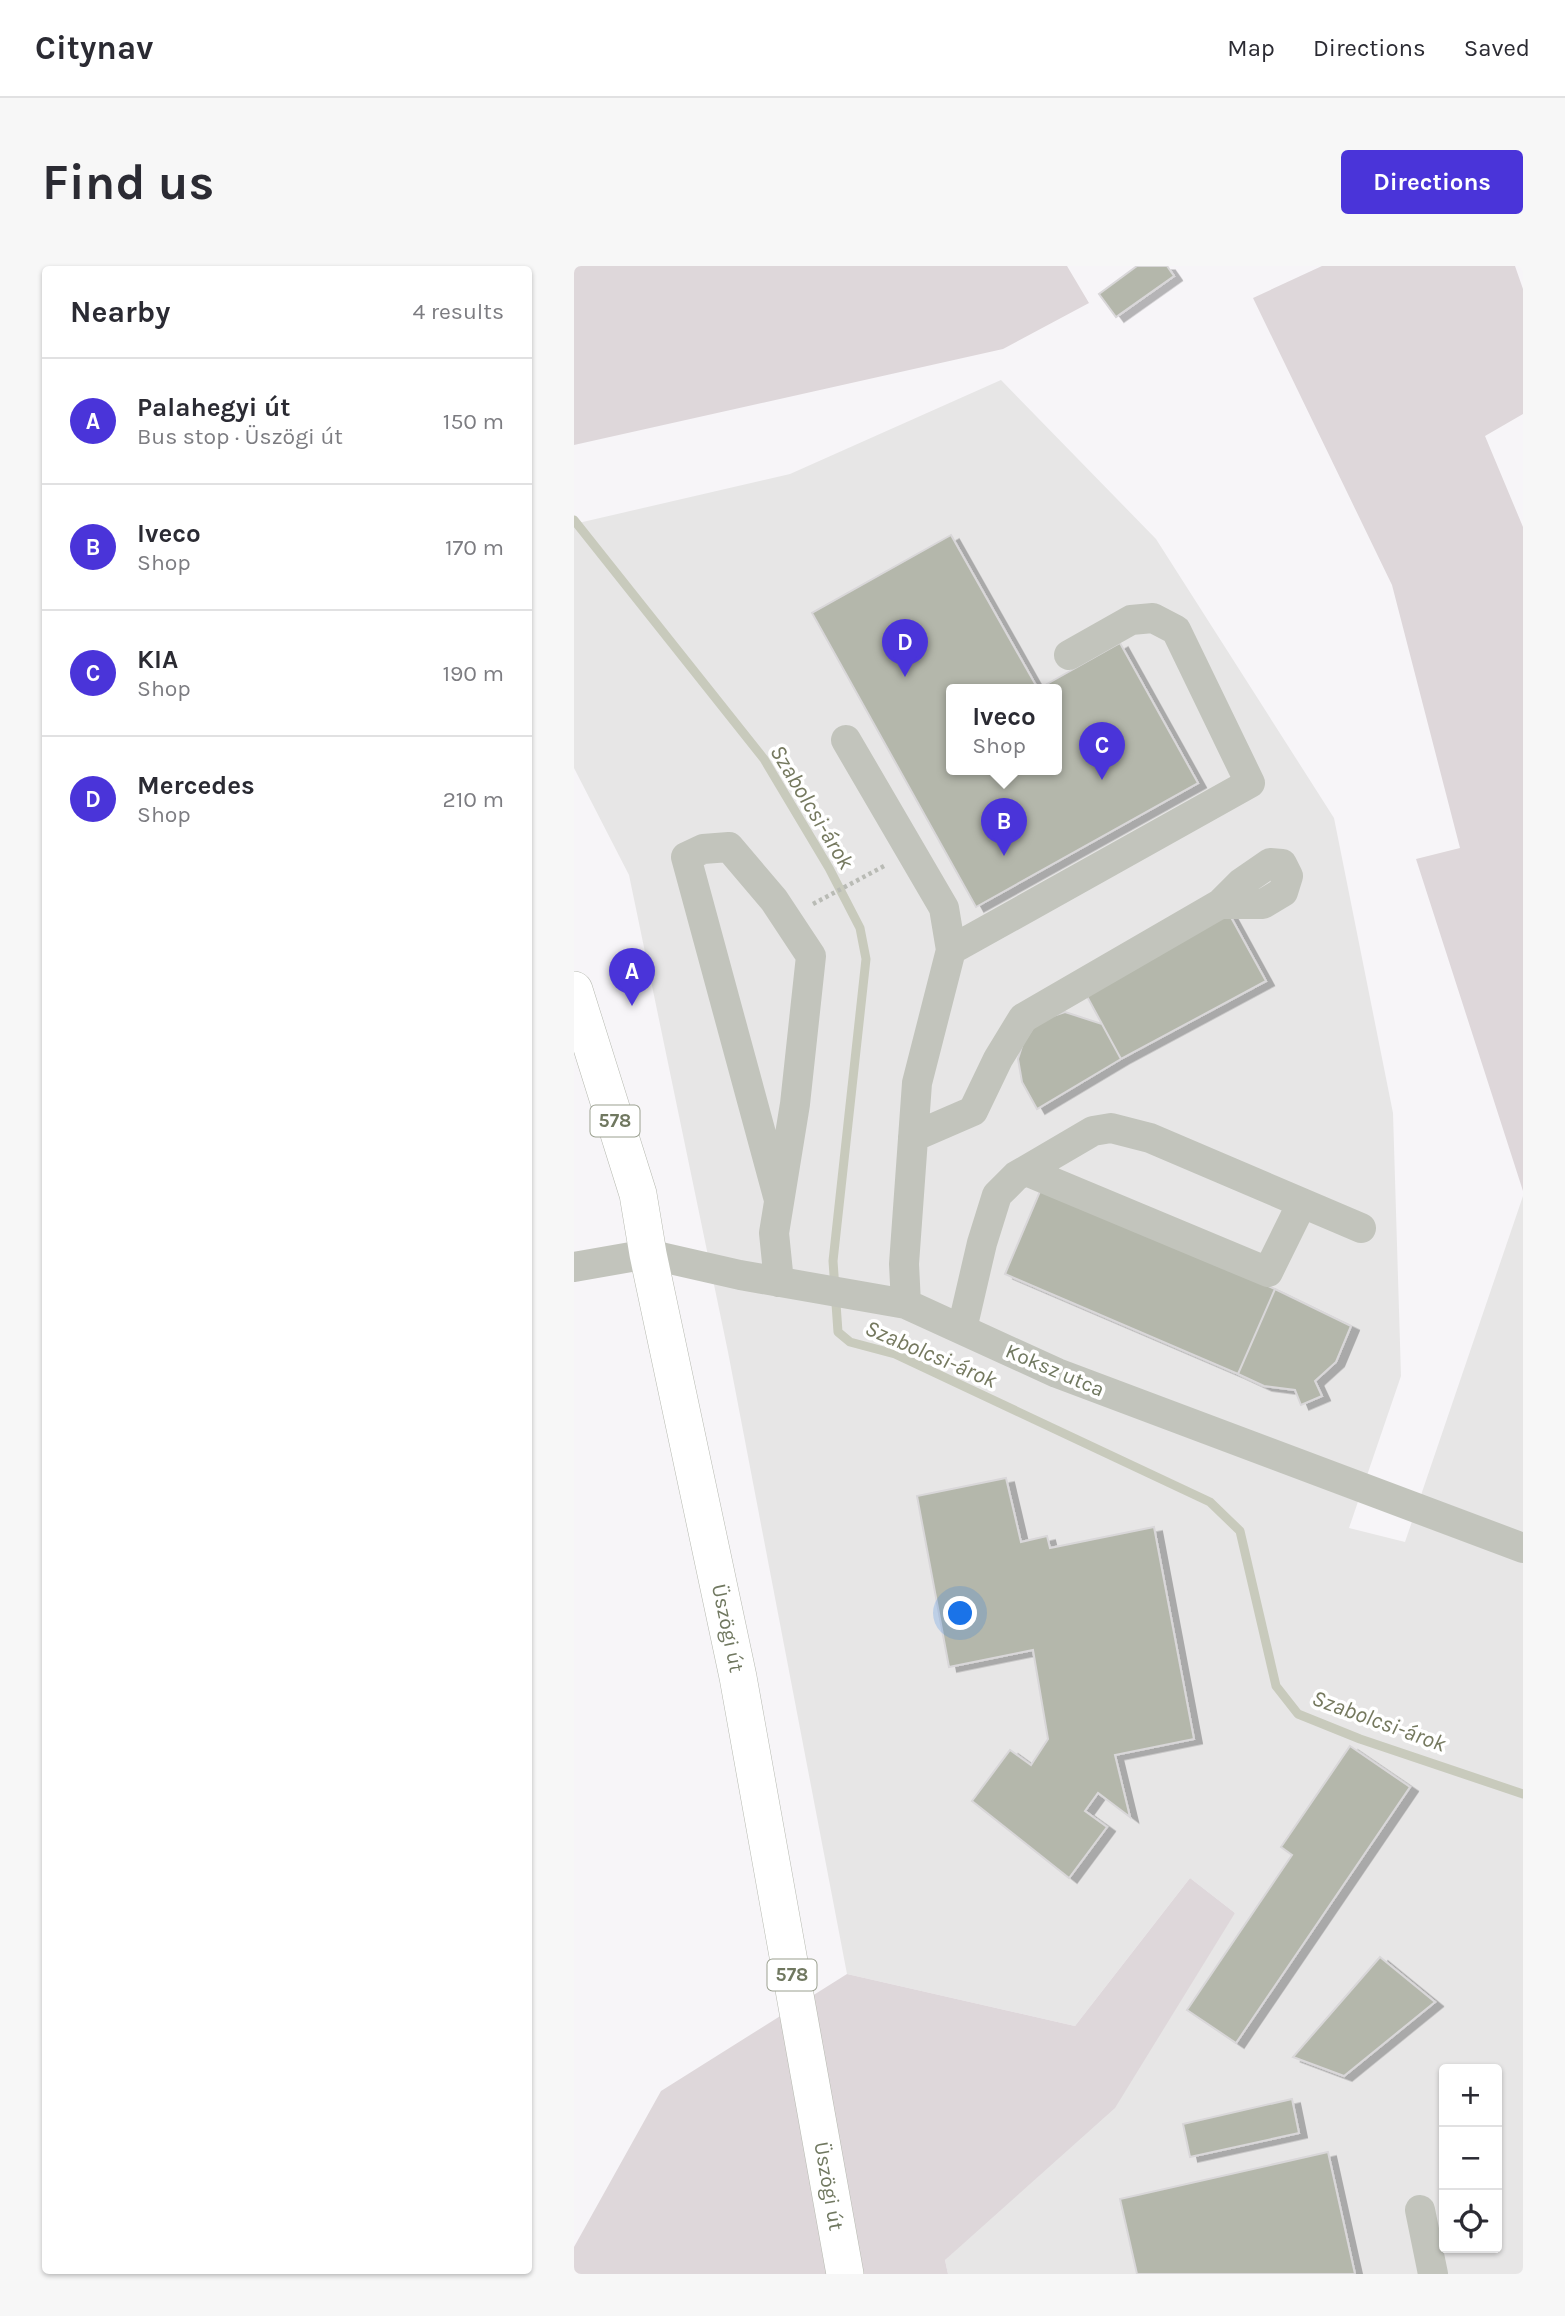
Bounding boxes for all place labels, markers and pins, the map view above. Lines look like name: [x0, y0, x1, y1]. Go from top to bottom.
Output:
pin: D: [882, 619, 928, 677]
pin: C: [1079, 722, 1125, 780]
pin: B: [981, 798, 1027, 856]
pin: A: [609, 948, 655, 1006]

